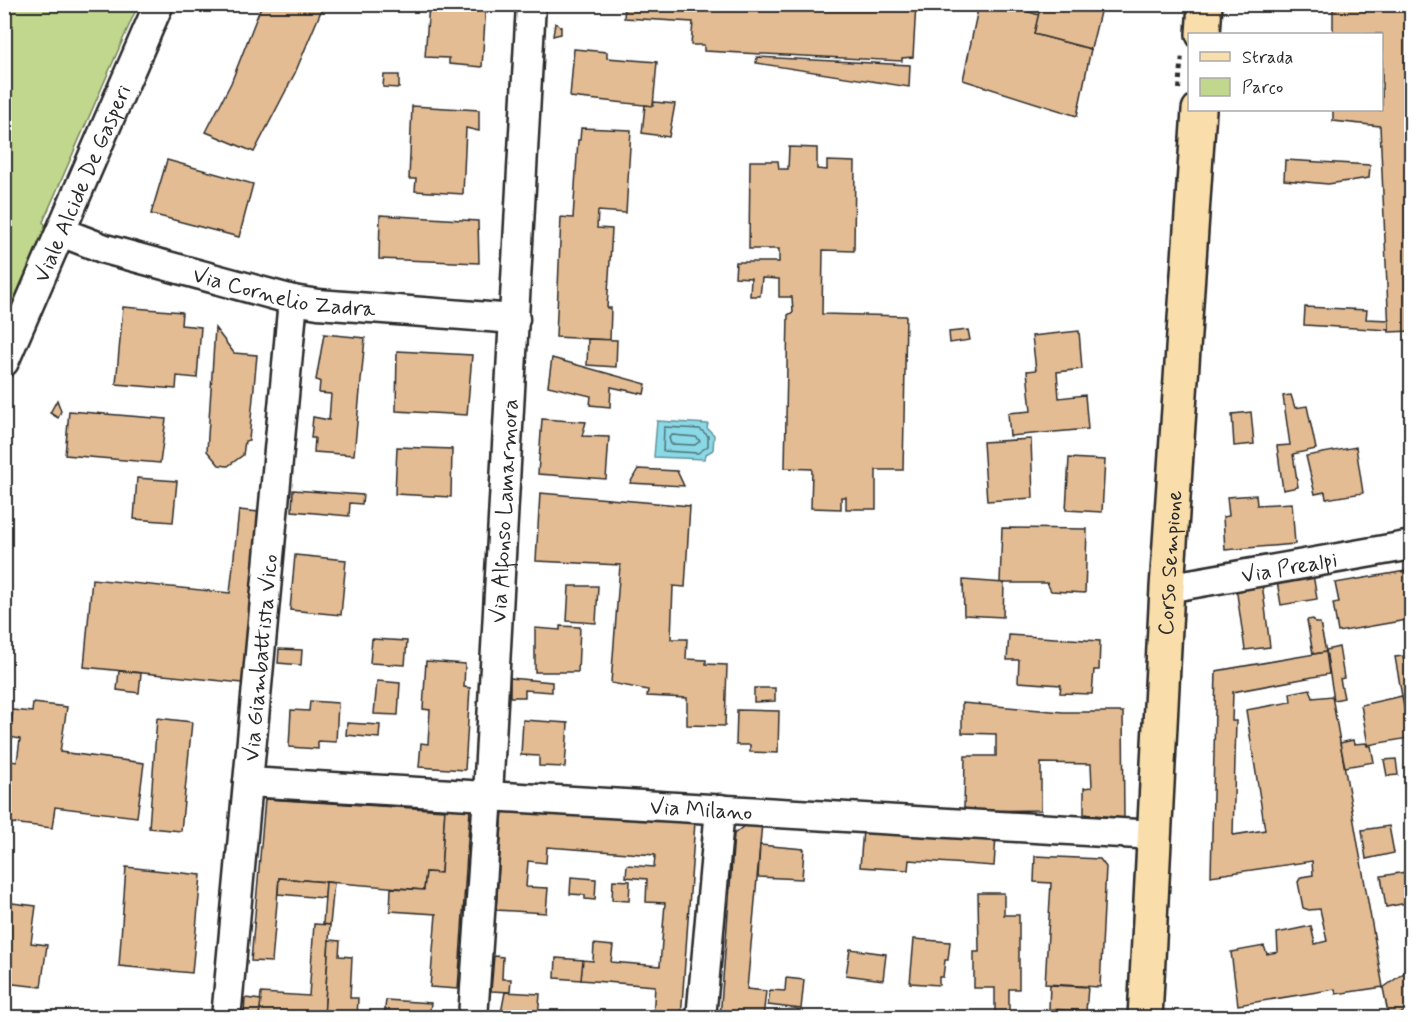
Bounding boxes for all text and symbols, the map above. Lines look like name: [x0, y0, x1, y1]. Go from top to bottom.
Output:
legend: [1188, 33, 1383, 111]
text: Strada: [1242, 46, 1293, 70]
text: Parco: [1242, 76, 1283, 100]
street label: Viale Alcide De Gasperi: [28, 81, 138, 287]
street label: Via Cornelio Zadra: [189, 261, 377, 324]
street label: Via Alfonso Lamarmora: [485, 398, 526, 624]
street label: Corso Sempione: [1153, 489, 1190, 636]
street label: Via Prealpi: [1239, 546, 1340, 591]
street label: Via Giambattista Vico: [238, 553, 285, 763]
street label: Via Milano: [649, 794, 753, 827]

